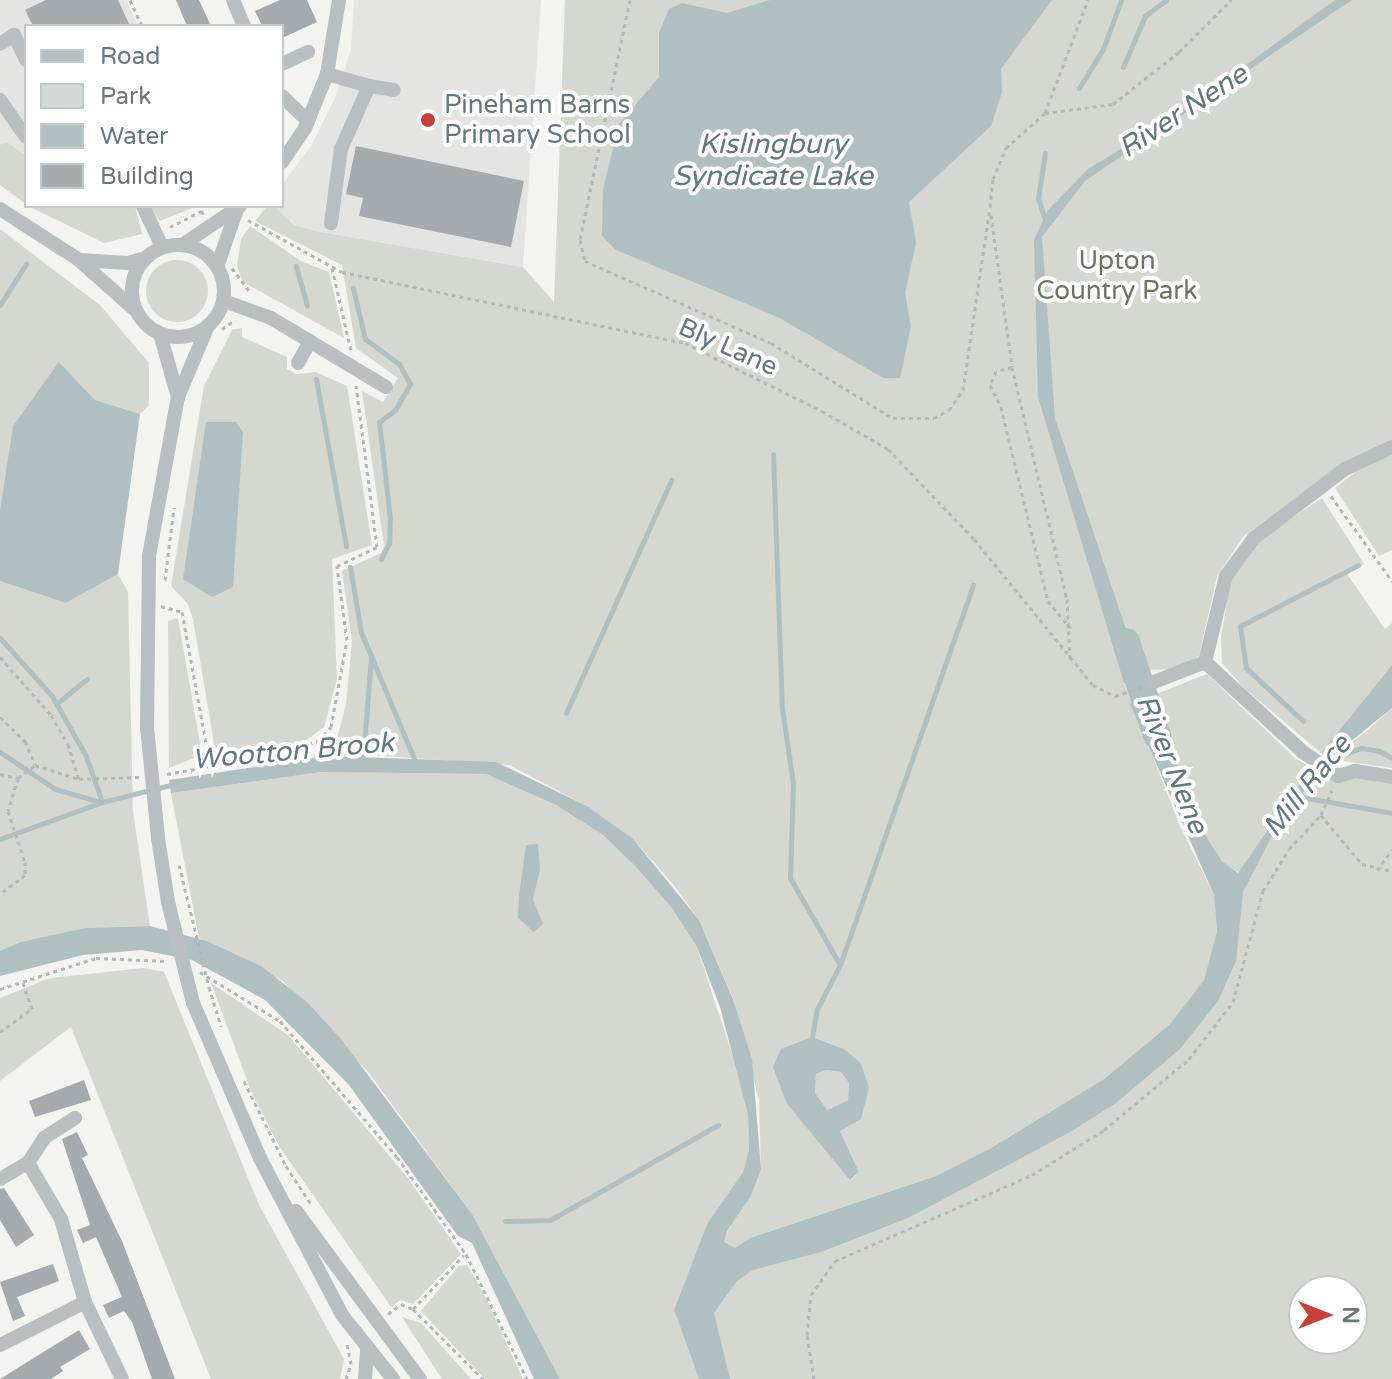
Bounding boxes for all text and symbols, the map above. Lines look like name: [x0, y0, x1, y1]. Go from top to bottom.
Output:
legend: [24, 24, 284, 208]
text: Road: [100, 42, 160, 71]
water label: River Nene: [1113, 57, 1253, 165]
text: Park: [100, 82, 151, 111]
place label: Pineham Barns Primary School: [444, 89, 631, 150]
marker: Pineham Barns Primary School: [419, 111, 437, 129]
text: Water: [100, 122, 168, 151]
water label: Kislingbury Syndicate Lake: [673, 127, 873, 193]
text: Building: [100, 162, 194, 191]
park label: Upton Country Park: [1037, 245, 1197, 306]
street label: Bly Lane: [674, 311, 782, 383]
water label: River Nene: [1129, 690, 1215, 838]
water label: Wootton Brook: [191, 725, 395, 777]
water label: Mill Race: [1256, 728, 1358, 844]
north arrow: [1288, 1275, 1368, 1355]
text: N: [1337, 1306, 1363, 1324]

